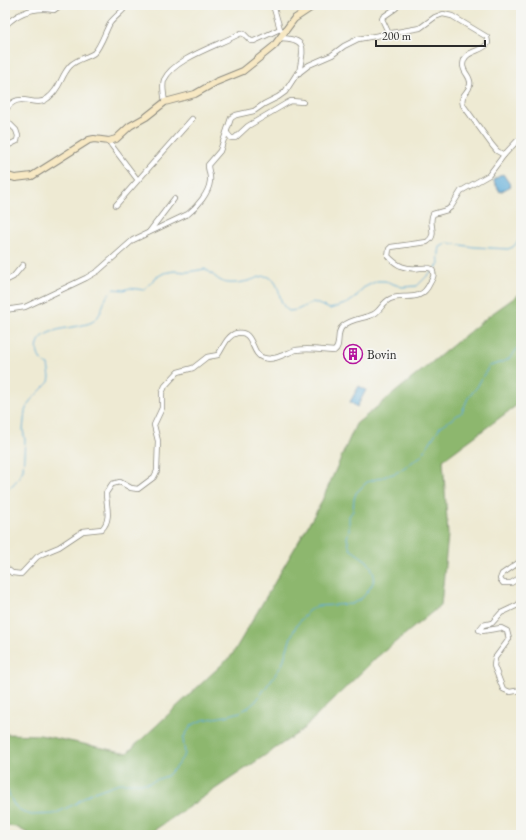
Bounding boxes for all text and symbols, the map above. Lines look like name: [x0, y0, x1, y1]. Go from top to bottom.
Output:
scale bar: [376, 22, 485, 48]
text: 200 m: [382, 28, 412, 44]
building icon: Bovin: [342, 343, 364, 365]
place label: Bovin: [367, 346, 397, 363]

